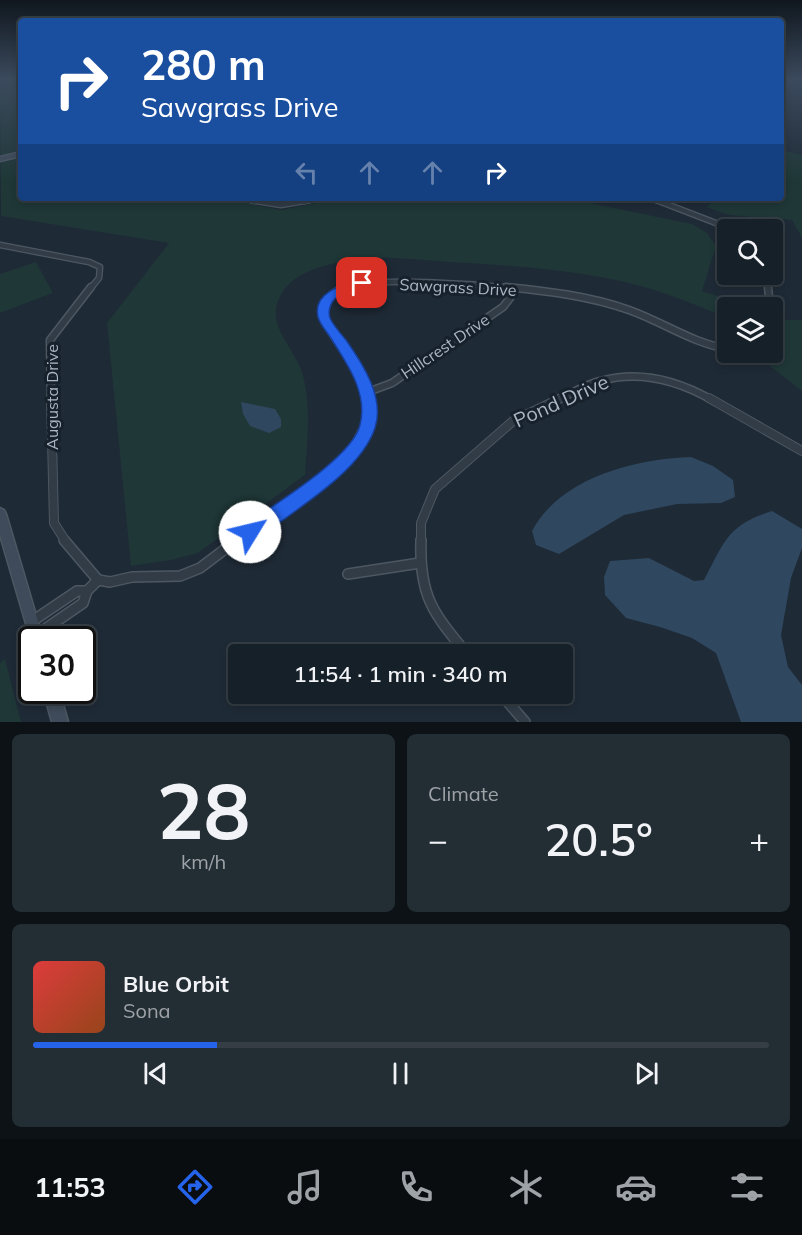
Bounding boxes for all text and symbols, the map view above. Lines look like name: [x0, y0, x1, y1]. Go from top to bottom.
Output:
text: 280 m: [141, 38, 266, 91]
icon: right: [42, 42, 120, 120]
text: Sawgrass Drive: [141, 90, 338, 124]
icon: left: [290, 156, 323, 189]
icon: ahead: [353, 156, 386, 189]
icon: ahead: [416, 156, 449, 189]
icon: right: [479, 156, 512, 189]
map controls: [717, 219, 783, 363]
button: search: [717, 219, 783, 285]
pin: [336, 257, 387, 308]
icon: arrive: [345, 266, 378, 299]
street label: Sawgrass Drive: [399, 274, 517, 300]
button: layers: [717, 297, 783, 363]
street label: Hillcrest Drive: [397, 309, 493, 383]
street label: Augusta Drive: [42, 344, 62, 450]
street label: Pond Drive: [509, 369, 612, 433]
position arrow: [218, 500, 282, 564]
speed limit sign: 30: [18, 626, 96, 704]
text: 11:54 · 1 min · 340 m: [293, 660, 508, 688]
text: 28: [157, 761, 250, 859]
text: Climate: [428, 781, 499, 806]
text: 20.5°: [544, 811, 653, 867]
text: −: [428, 819, 448, 860]
text: +: [749, 819, 769, 860]
text: km/h: [181, 849, 226, 874]
text: Blue Orbit: [123, 970, 229, 998]
text: Sona: [123, 998, 171, 1023]
icon: previous: [139, 1057, 172, 1090]
icon: pause: [384, 1057, 417, 1090]
icon: next: [630, 1057, 663, 1090]
icon: directions: [174, 1166, 216, 1208]
icon: music: [284, 1166, 326, 1208]
icon: phone: [395, 1166, 437, 1208]
icon: climate: [505, 1166, 547, 1208]
icon: car: [615, 1166, 657, 1208]
icon: filters: [726, 1166, 768, 1208]
text: 11:53: [34, 1170, 106, 1204]

